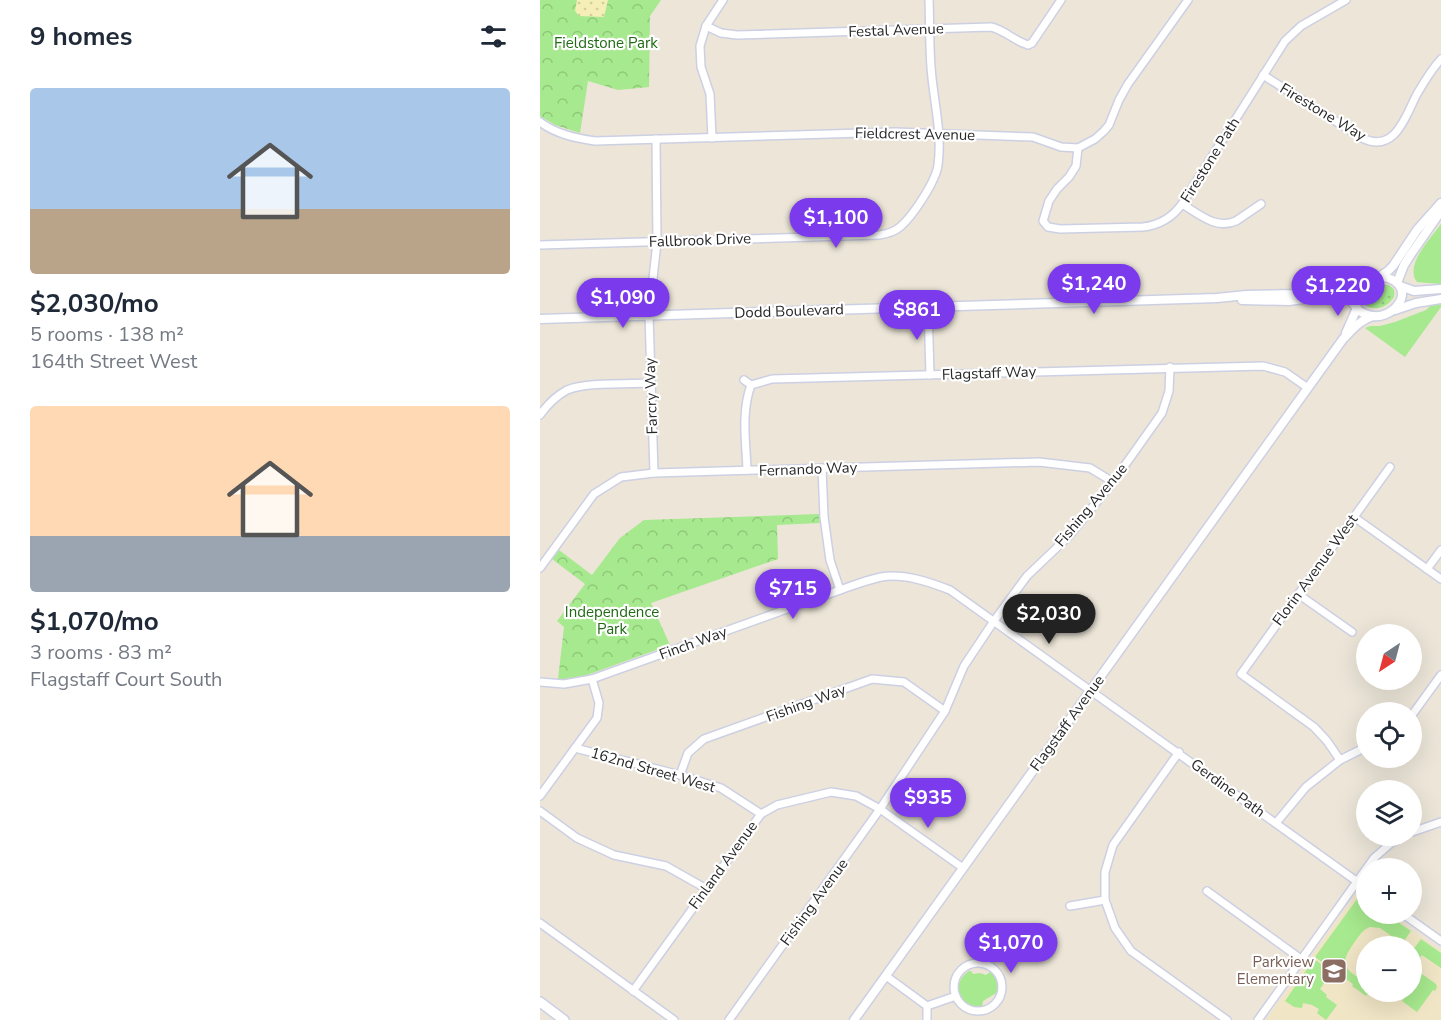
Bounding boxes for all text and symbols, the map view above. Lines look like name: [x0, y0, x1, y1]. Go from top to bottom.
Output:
street label: Festal Avenue: [848, 18, 944, 42]
text: 9 homes: [30, 19, 132, 54]
icon: filters: [477, 20, 510, 53]
park label: Fieldstone Park: [554, 33, 658, 53]
street label: Firestone Way: [1276, 78, 1370, 146]
street label: Firestone Path: [1176, 114, 1244, 206]
street label: Fieldcrest Avenue: [855, 123, 975, 145]
icon: home: [216, 127, 324, 235]
pin: $1,100: [787, 198, 885, 249]
text: $1,100: [804, 204, 868, 231]
street label: Fallbrook Drive: [648, 228, 752, 252]
pin: $1,240: [1045, 264, 1143, 315]
pin: $1,220: [1289, 266, 1387, 317]
text: $1,240: [1062, 270, 1126, 297]
text: $1,220: [1306, 272, 1370, 299]
pin: $1,090: [574, 278, 672, 329]
text: $1,090: [591, 284, 655, 311]
text: $2,030/mo: [30, 286, 159, 321]
pin: $861: [881, 290, 953, 341]
text: $861: [893, 296, 941, 323]
street label: Dodd Boulevard: [734, 299, 844, 323]
text: 5 rooms · 138 m²: [30, 321, 184, 348]
text: 164th Street West: [30, 348, 197, 375]
street label: Farcry Way: [640, 357, 662, 435]
street label: Flagstaff Way: [941, 361, 1037, 385]
icon: home: [216, 445, 324, 553]
street label: Fernando Way: [758, 457, 858, 481]
street label: Fishing Avenue: [1050, 459, 1132, 551]
street label: Florin Avenue West: [1268, 510, 1363, 630]
pin: $715: [757, 569, 829, 620]
text: $715: [769, 575, 817, 602]
pin: $2,030: [1000, 594, 1098, 645]
text: $2,030: [1017, 600, 1081, 627]
park label: Independence Park: [565, 602, 659, 639]
text: $1,070/mo: [30, 604, 159, 639]
street label: Finch Way: [656, 621, 730, 665]
north arrow: [1356, 624, 1422, 690]
map controls: [1356, 624, 1422, 1002]
text: 3 rooms · 83 m²: [30, 639, 172, 666]
text: Flagstaff Court South: [30, 666, 222, 693]
street label: Flagstaff Avenue: [1025, 671, 1109, 775]
street label: Fishing Way: [763, 679, 849, 727]
button: locate: [1356, 702, 1422, 768]
street label: 162nd Street West: [588, 743, 718, 798]
street label: Gerdine Path: [1187, 754, 1269, 822]
pin: $935: [892, 778, 964, 829]
button: layers: [1356, 780, 1422, 846]
text: $935: [904, 784, 952, 811]
street label: Finland Avenue: [684, 817, 762, 913]
street label: Fishing Avenue: [776, 854, 852, 950]
button: +: [1356, 858, 1422, 924]
pin: $1,070: [962, 923, 1060, 974]
text: $1,070: [979, 929, 1043, 956]
button: −: [1356, 936, 1422, 1002]
place label: Parkview Elementary: [1237, 952, 1314, 989]
school or university icon: Parkview Elementary: [1319, 956, 1349, 986]

